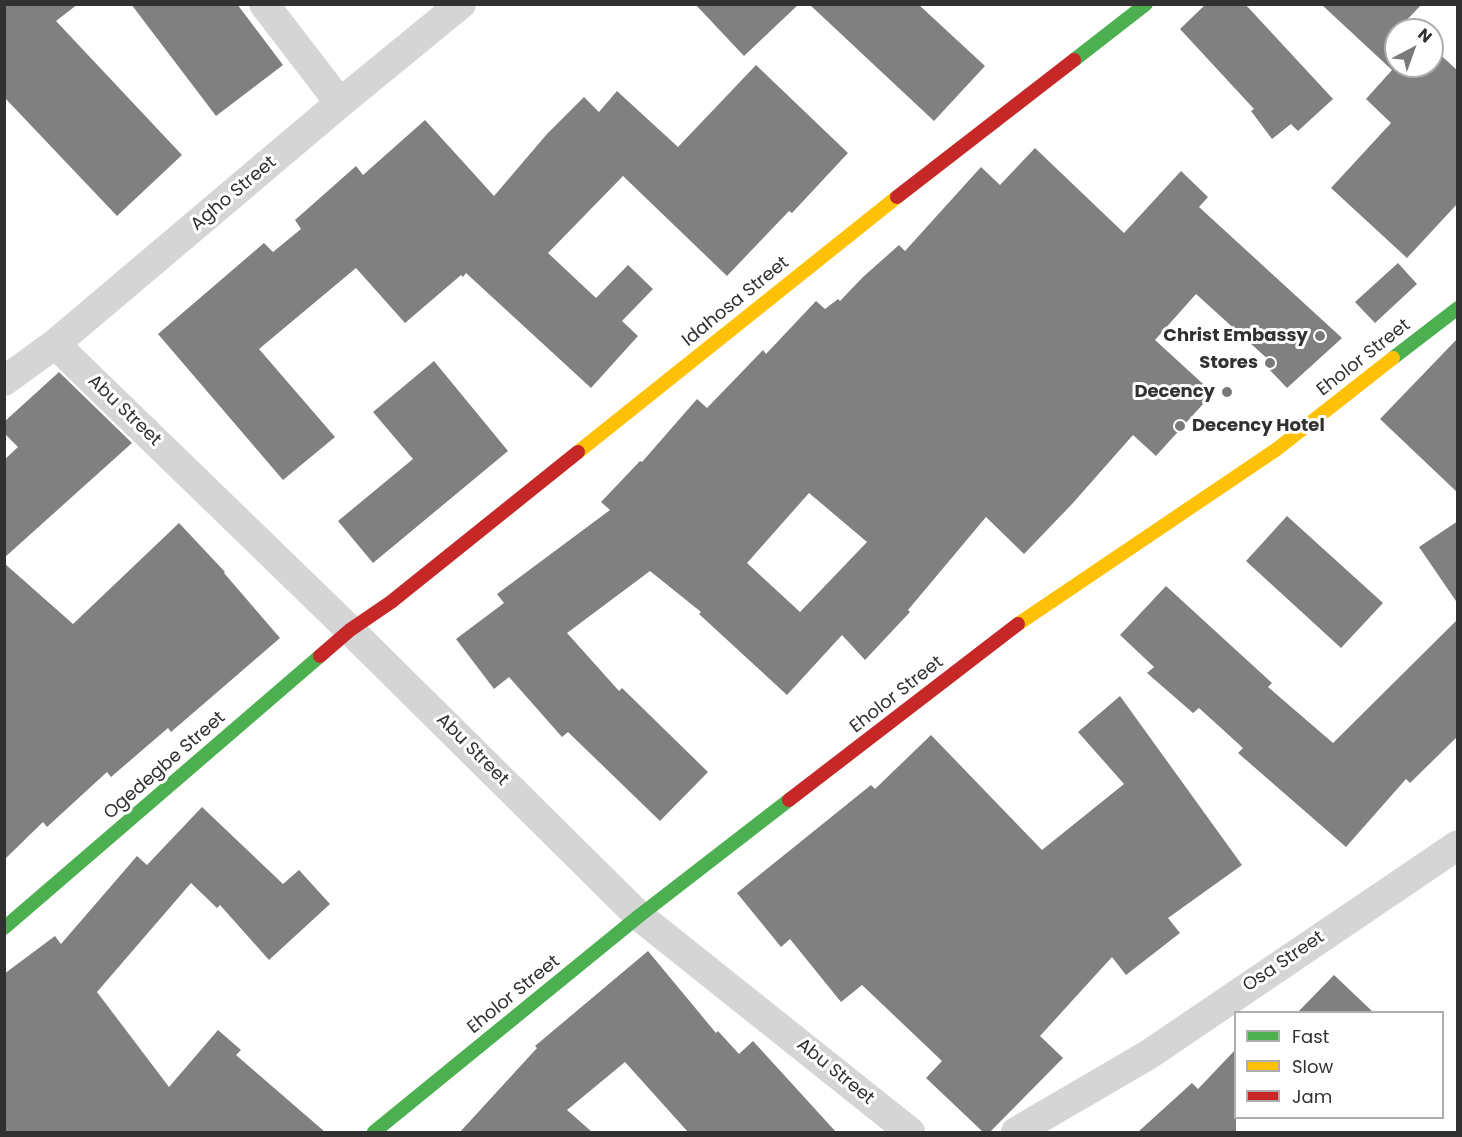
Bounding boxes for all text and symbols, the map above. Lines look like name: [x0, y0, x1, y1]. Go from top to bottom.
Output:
north arrow: [1384, 18, 1444, 78]
text: N: [1413, 23, 1437, 48]
street label: Agho Street: [187, 152, 281, 236]
street label: Idahosa Street: [678, 252, 794, 352]
street label: Eholor Street: [1313, 315, 1415, 401]
place label: Christ Embassy: [1163, 325, 1308, 347]
marker: Christ Embassy: [1313, 329, 1327, 343]
place label: Stores: [1199, 352, 1258, 374]
marker: Stores: [1263, 356, 1277, 370]
street label: Abu Street: [83, 371, 165, 451]
place label: Decency: [1134, 381, 1215, 403]
marker: Decency: [1220, 385, 1234, 399]
place label: Decency Hotel: [1192, 415, 1325, 437]
marker: Decency Hotel: [1173, 419, 1187, 433]
street label: Eholor Street: [846, 652, 948, 738]
street label: Ogedegbe Street: [100, 707, 230, 825]
street label: Abu Street: [431, 709, 513, 791]
street label: Osa Street: [1239, 927, 1329, 997]
street label: Eholor Street: [464, 951, 564, 1039]
legend: [1234, 1011, 1444, 1119]
text: Fast: [1292, 1024, 1329, 1049]
street label: Abu Street: [792, 1034, 878, 1110]
text: Slow: [1292, 1054, 1333, 1079]
text: Jam: [1292, 1084, 1332, 1109]

